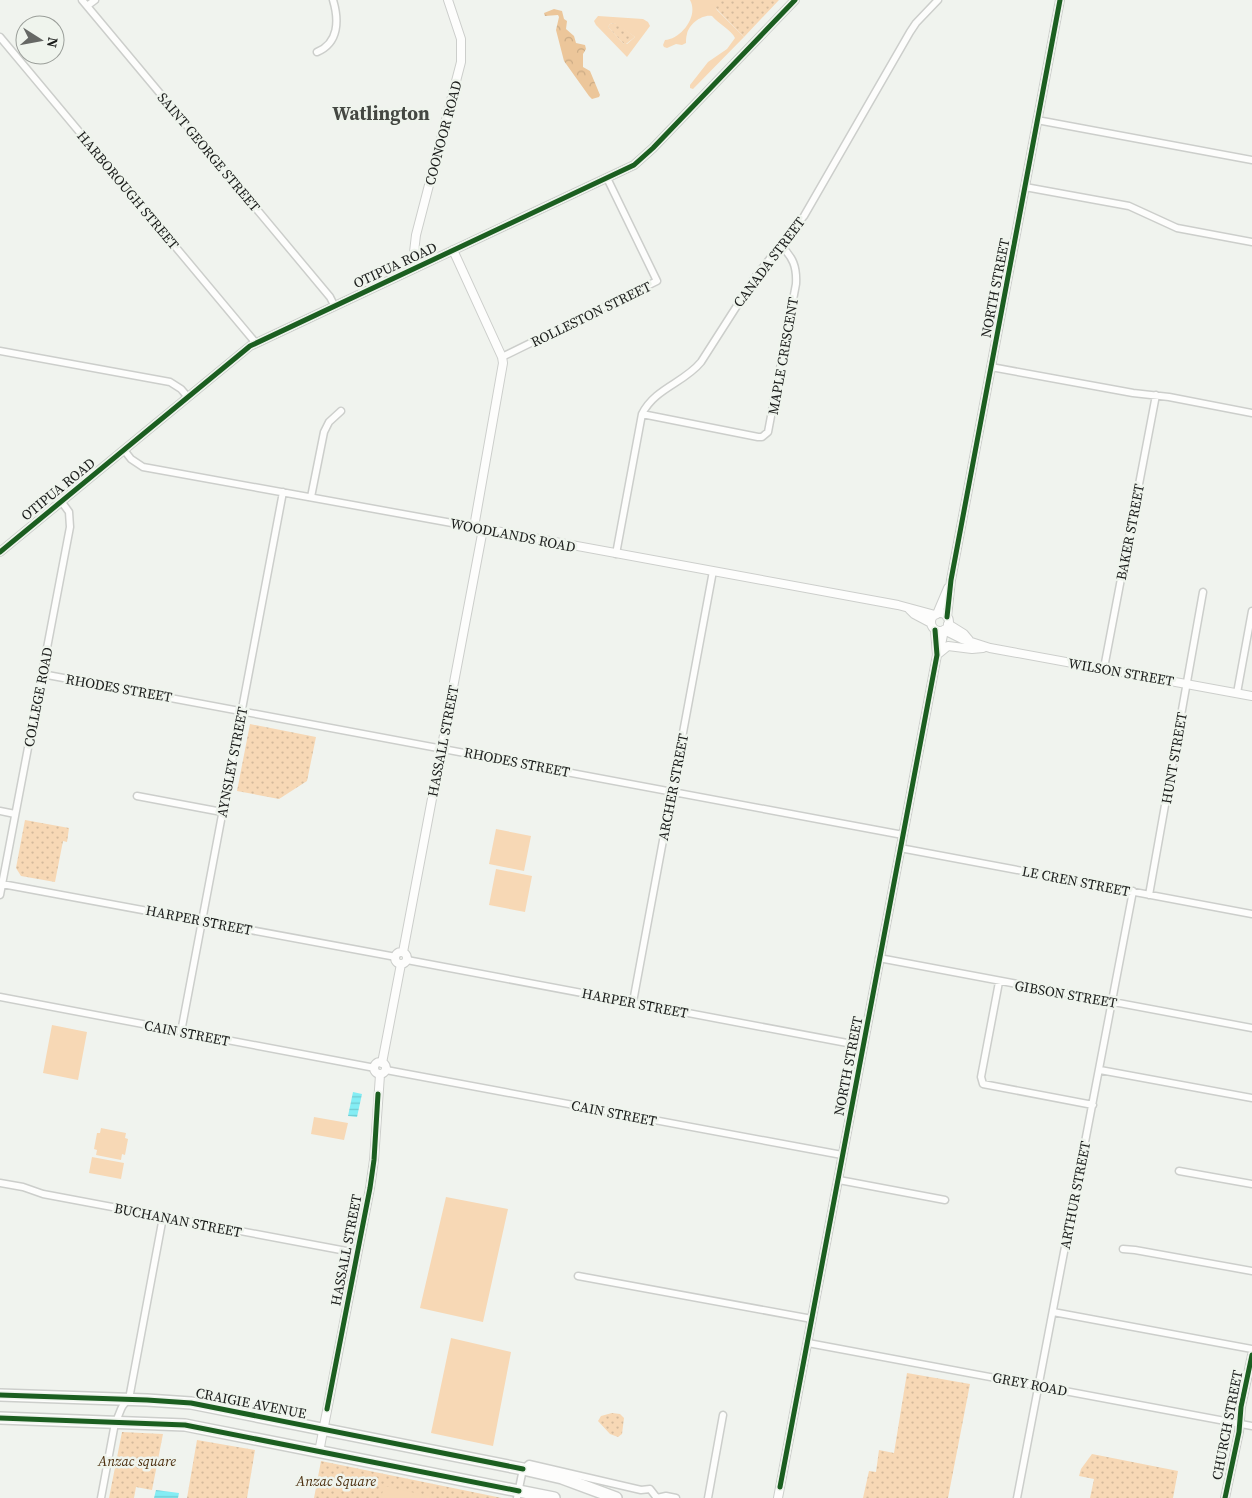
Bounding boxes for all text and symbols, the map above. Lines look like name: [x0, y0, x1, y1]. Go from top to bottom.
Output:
north arrow: [15, 15, 65, 65]
text: N: [42, 36, 64, 49]
street label: COONOOR ROAD: [419, 78, 467, 188]
street label: SAINT GEORGE STREET: [153, 88, 265, 216]
district label: Watlington: [332, 100, 430, 126]
street label: HARBOROUGH STREET: [72, 126, 184, 254]
street label: CANADA STREET: [728, 212, 810, 311]
street label: NORTH STREET: [976, 236, 1015, 339]
street label: OTIPUA ROAD: [350, 237, 440, 293]
street label: ROLLESTON STREET: [528, 276, 655, 352]
street label: MAPLE CRESCENT: [763, 295, 803, 416]
street label: OTIPUA ROAD: [17, 453, 99, 525]
street label: BAKER STREET: [1111, 482, 1149, 582]
street label: WOODLANDS ROAD: [449, 513, 577, 557]
street label: COLLEGE ROAD: [19, 645, 57, 749]
street label: WILSON STREET: [1067, 653, 1176, 691]
street label: RHODES STREET: [64, 669, 174, 707]
street label: HASSALL STREET: [422, 683, 464, 798]
street label: AYNSLEY STREET: [211, 705, 253, 819]
street label: HUNT STREET: [1156, 710, 1192, 805]
street label: ARCHER STREET: [653, 731, 693, 842]
street label: RHODES STREET: [462, 742, 572, 782]
street label: LE CREN STREET: [1020, 861, 1132, 901]
street label: HARPER STREET: [144, 900, 255, 940]
street label: GIBSON STREET: [1013, 975, 1119, 1013]
street label: HARPER STREET: [580, 983, 691, 1023]
street label: NORTH STREET: [829, 1014, 868, 1117]
street label: CAIN STREET: [143, 1015, 232, 1051]
street label: CAIN STREET: [570, 1095, 659, 1131]
street label: ARTHUR STREET: [1055, 1139, 1095, 1251]
street label: HASSALL STREET: [325, 1192, 367, 1307]
street label: BUCHANAN STREET: [113, 1198, 244, 1242]
street label: GREY ROAD: [991, 1367, 1069, 1401]
street label: CHURCH STREET: [1207, 1368, 1248, 1482]
street label: CRAIGIE AVENUE: [194, 1382, 308, 1424]
park label: Anzac square: [97, 1451, 176, 1471]
park label: Anzac Square: [295, 1471, 376, 1491]

